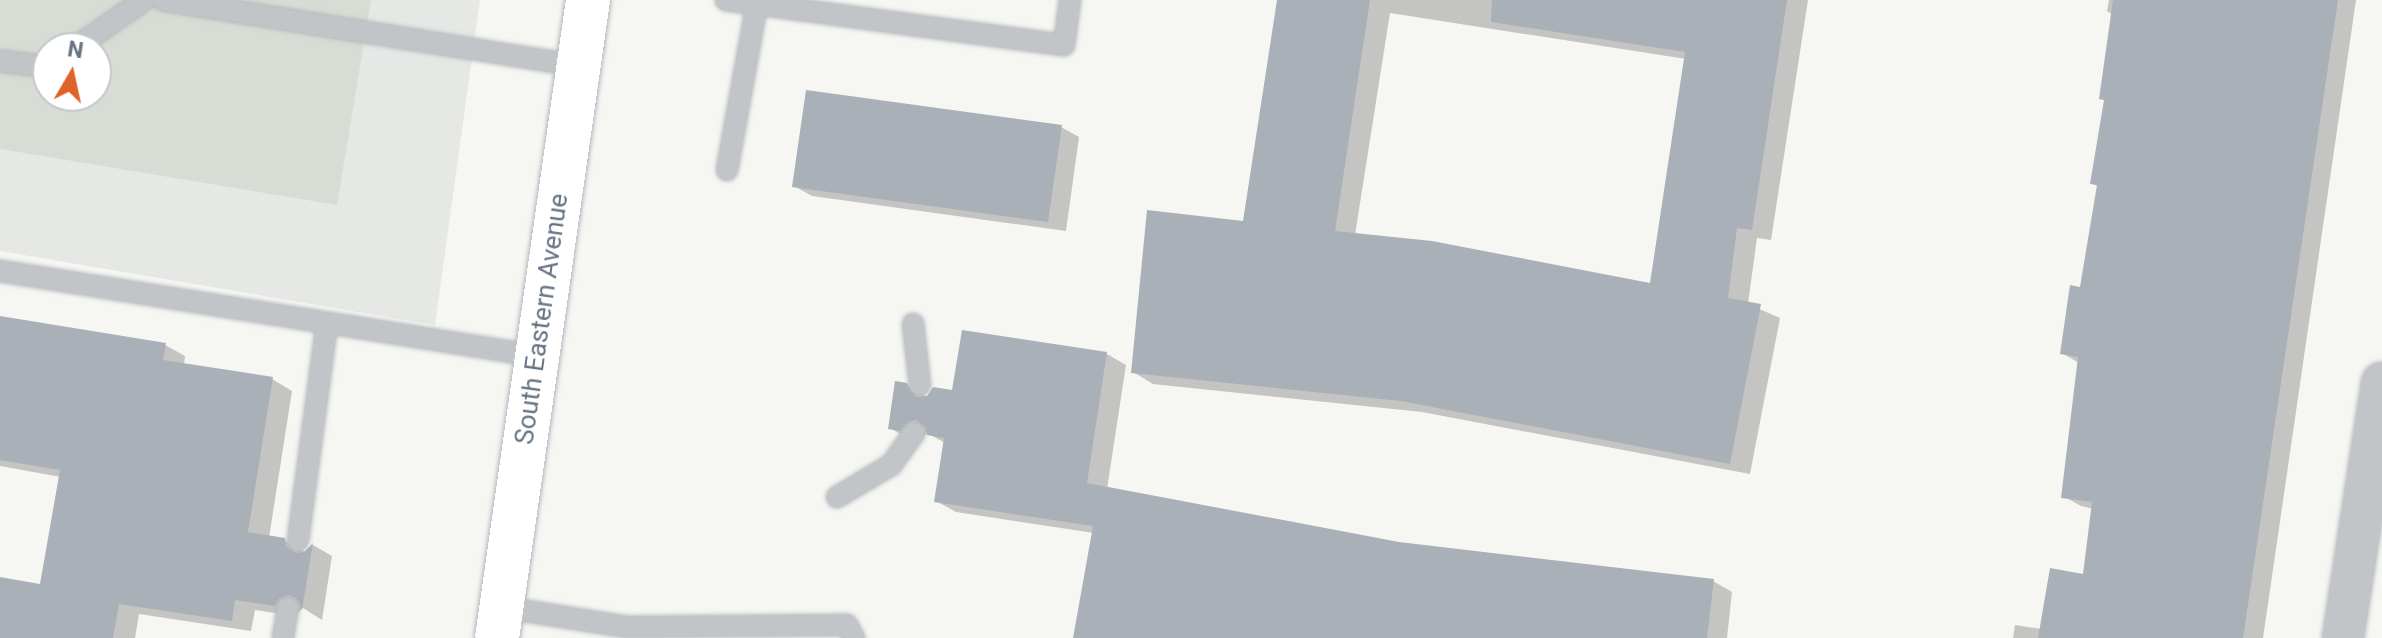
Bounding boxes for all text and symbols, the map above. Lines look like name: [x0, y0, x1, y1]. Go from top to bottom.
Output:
north arrow: [32, 32, 112, 112]
text: N: [66, 36, 85, 63]
street label: South Eastern Avenue: [509, 191, 575, 447]

